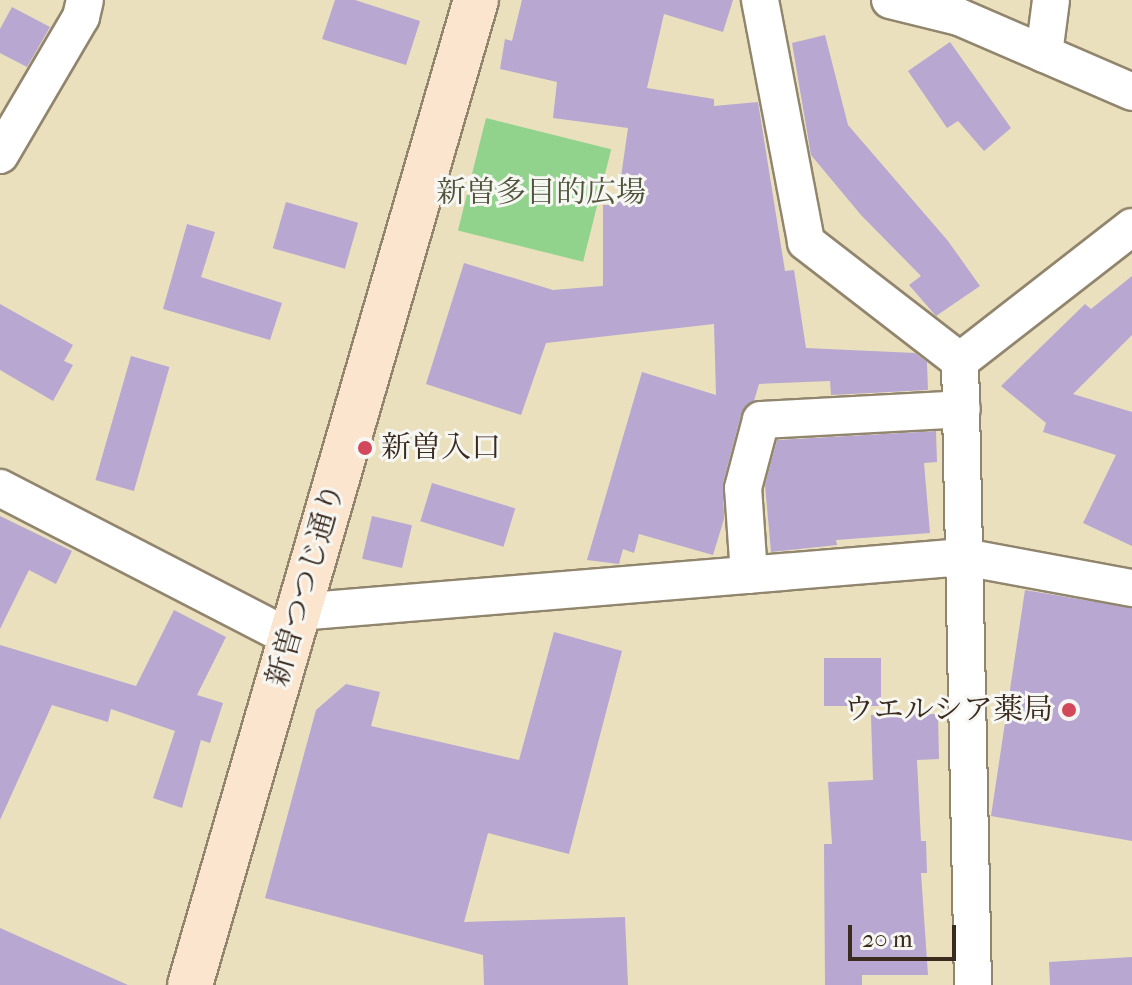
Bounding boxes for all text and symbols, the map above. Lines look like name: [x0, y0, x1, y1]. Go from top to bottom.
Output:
park label: 新曽多目的広場: [436, 175, 646, 211]
place label: 新曽入口: [381, 430, 501, 466]
marker: 新曽入口: [356, 439, 374, 457]
street label: 新曽つつじ通り: [260, 479, 352, 691]
place label: ウエルシア薬局: [843, 692, 1053, 728]
marker: ウエルシア薬局: [1060, 701, 1078, 719]
scale bar: [852, 909, 960, 959]
text: 20 m: [862, 925, 913, 953]

